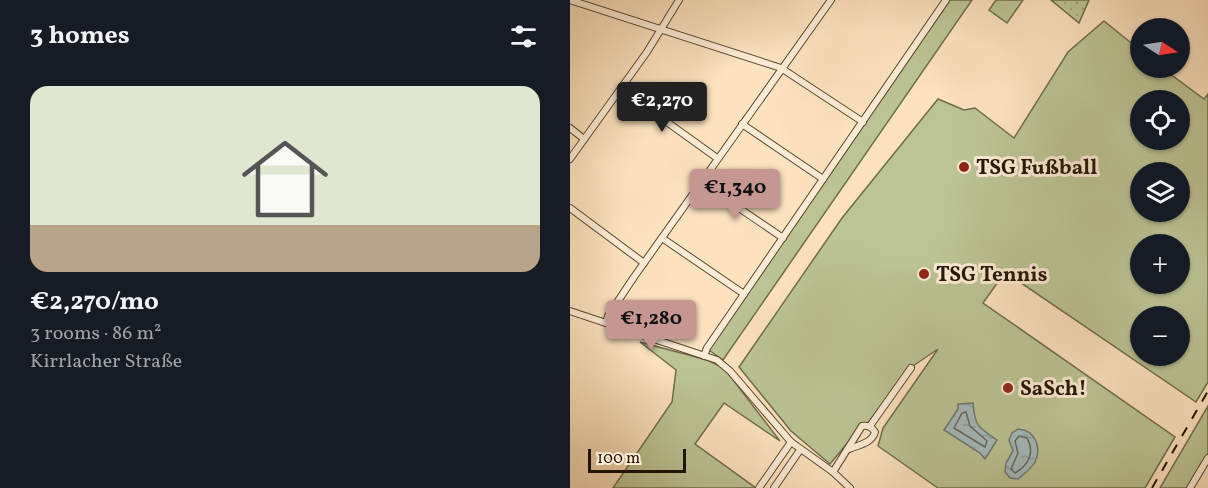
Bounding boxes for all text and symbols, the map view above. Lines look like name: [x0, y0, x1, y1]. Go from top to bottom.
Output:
text: 3 homes: [30, 18, 130, 54]
north arrow: [1130, 18, 1190, 78]
map controls: [1130, 18, 1190, 366]
icon: filters: [507, 20, 540, 53]
pin: €2,270: [613, 82, 711, 133]
text: €2,270: [631, 87, 693, 115]
button: locate: [1130, 90, 1190, 150]
icon: home: [231, 125, 339, 233]
place label: TSG Fußball: [976, 154, 1097, 183]
marker: TSG Fußball: [957, 160, 971, 174]
button: layers: [1130, 162, 1190, 222]
pin: €1,340: [686, 169, 784, 220]
text: €1,340: [704, 174, 766, 202]
button: +: [1130, 234, 1190, 294]
place label: TSG Tennis: [936, 261, 1047, 290]
marker: TSG Tennis: [917, 267, 931, 281]
text: €2,270/mo: [30, 284, 159, 320]
pin: €1,280: [602, 300, 700, 351]
text: €1,280: [620, 305, 682, 333]
button: −: [1130, 306, 1190, 366]
text: 3 rooms · 86 m²: [30, 320, 161, 348]
text: Kirrlacher Straße: [30, 348, 182, 376]
place label: SaSch!: [1020, 375, 1087, 404]
marker: SaSch!: [1001, 381, 1015, 395]
scale bar: [588, 446, 686, 474]
text: 100 m: [597, 448, 640, 470]

